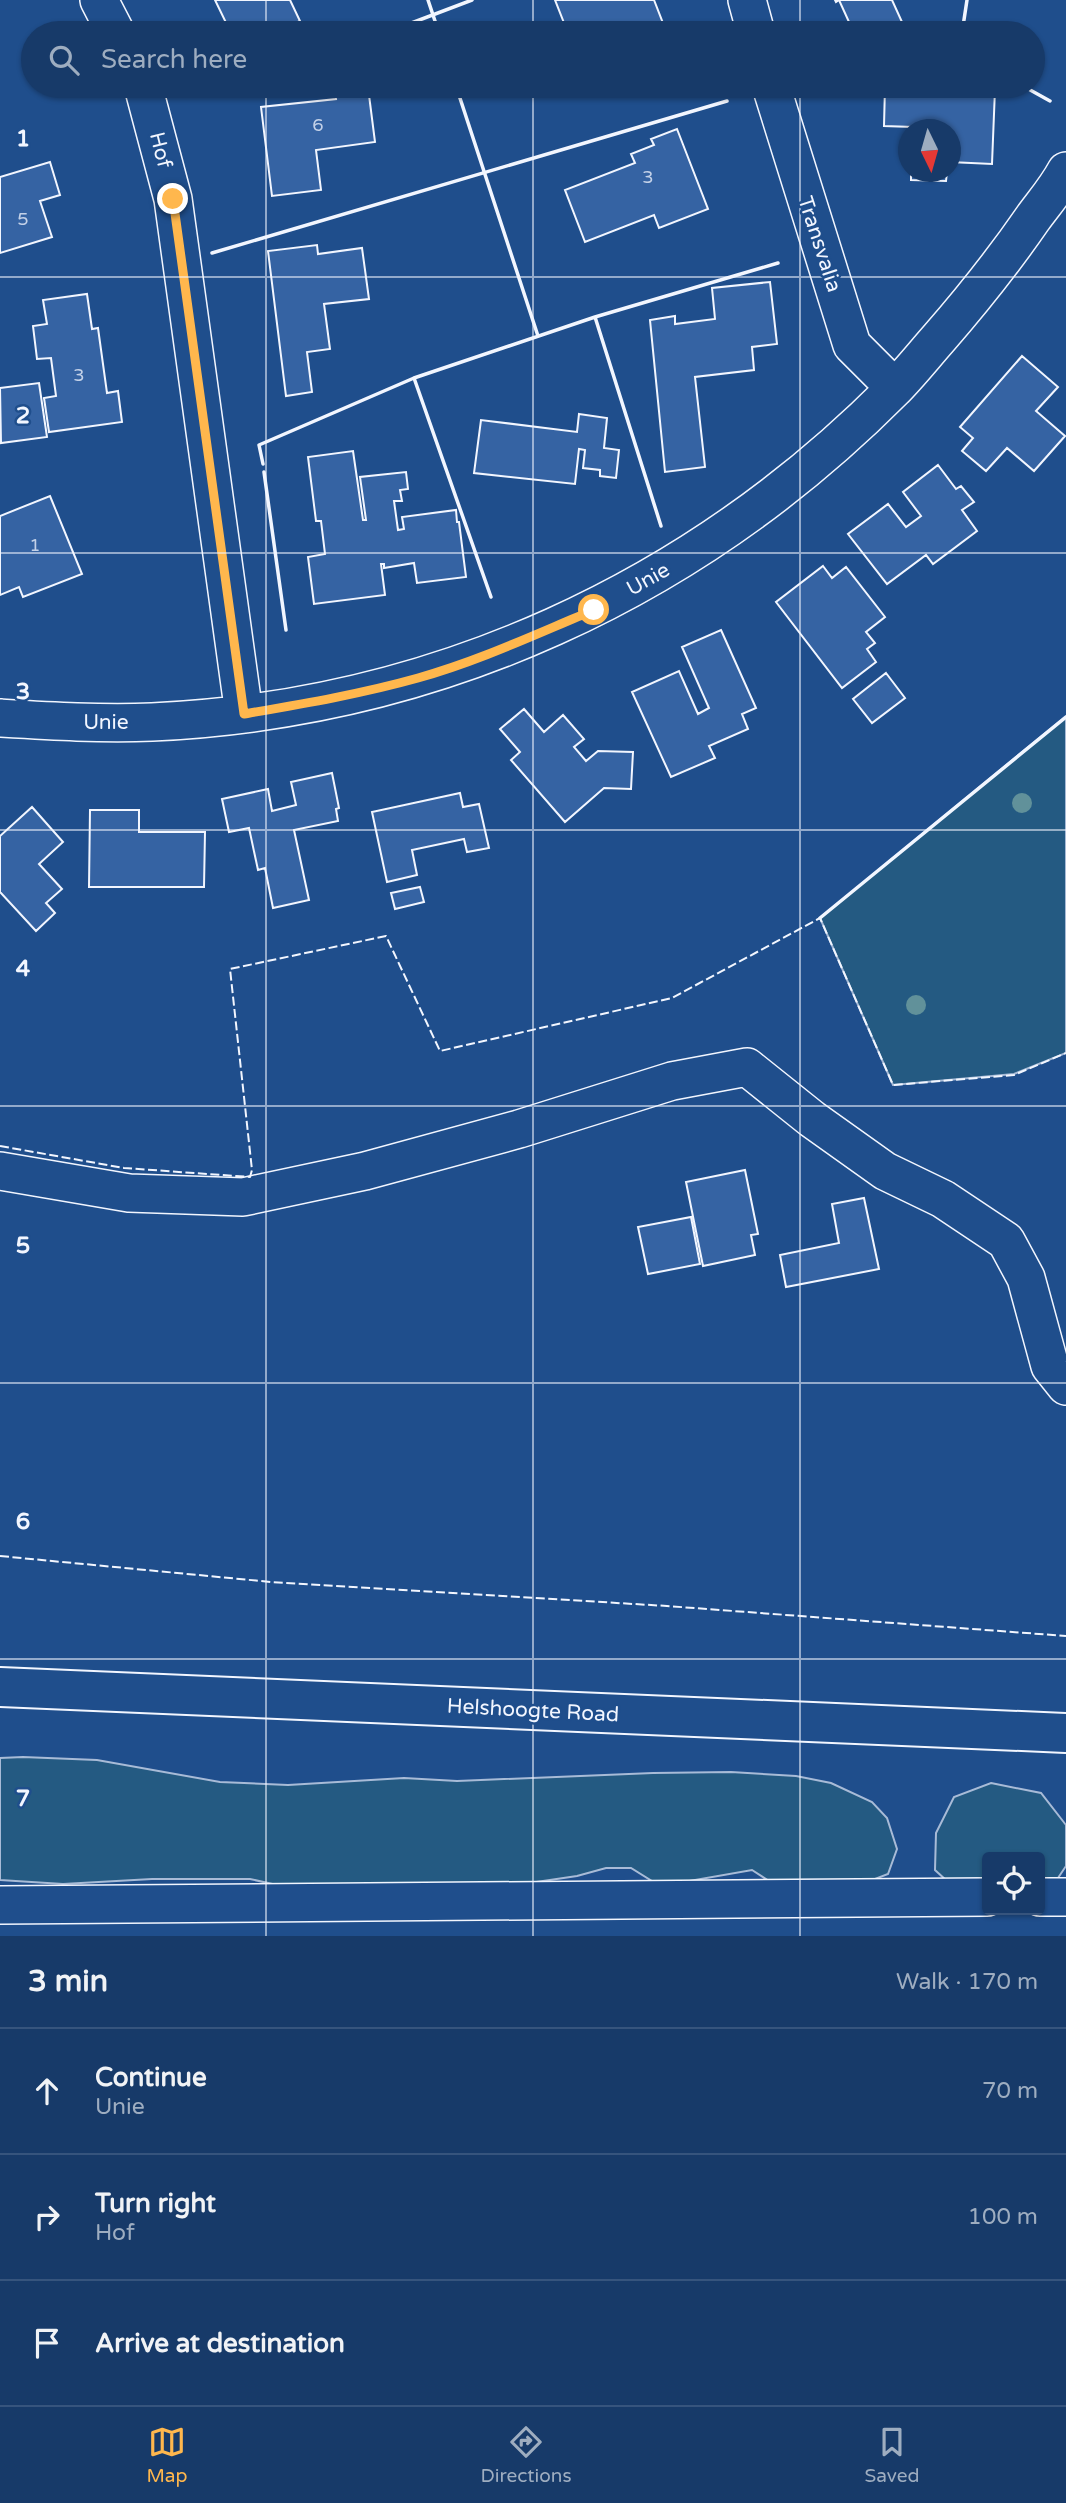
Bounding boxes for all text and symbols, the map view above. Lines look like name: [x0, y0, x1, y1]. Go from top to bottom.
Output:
search box: [21, 21, 1045, 98]
icon: search: [45, 41, 83, 79]
text: Search here: [101, 44, 247, 75]
house number: 6: [312, 114, 324, 136]
north arrow: [898, 119, 961, 182]
text: 1: [16, 125, 30, 153]
street label: Hof: [144, 130, 177, 171]
house number: 3: [642, 166, 654, 188]
route end: [157, 183, 188, 214]
street label: Transvalia: [792, 193, 847, 295]
house number: 5: [17, 208, 29, 230]
house number: 3: [73, 364, 85, 386]
text: 2: [16, 402, 30, 430]
house number: 1: [29, 534, 41, 556]
street label: Unie: [622, 557, 674, 601]
route start: [578, 594, 609, 625]
text: 3: [16, 678, 30, 706]
street label: Unie: [83, 710, 129, 735]
text: 4: [16, 955, 31, 983]
text: 5: [16, 1232, 30, 1260]
text: 6: [16, 1508, 30, 1536]
street label: Helshoogte Road: [446, 1694, 620, 1727]
text: 7: [16, 1785, 30, 1813]
map controls: [982, 1852, 1045, 1915]
button: locate: [982, 1852, 1045, 1915]
text: 3 min: [28, 1963, 108, 2000]
text: Walk · 170 m: [896, 1968, 1038, 1996]
text: Continue: [95, 2062, 207, 2093]
icon: ahead: [28, 2072, 66, 2110]
text: 70 m: [982, 2077, 1038, 2105]
text: Unie: [95, 2093, 145, 2121]
text: Turn right: [95, 2188, 216, 2219]
icon: right: [28, 2198, 66, 2236]
text: 100 m: [968, 2203, 1038, 2231]
text: Hof: [95, 2219, 135, 2247]
icon: arrive: [28, 2324, 66, 2362]
text: Arrive at destination: [95, 2328, 345, 2359]
tab: Map: [147, 2423, 188, 2487]
tab: Directions: [481, 2423, 572, 2487]
tab: Saved: [865, 2423, 919, 2487]

